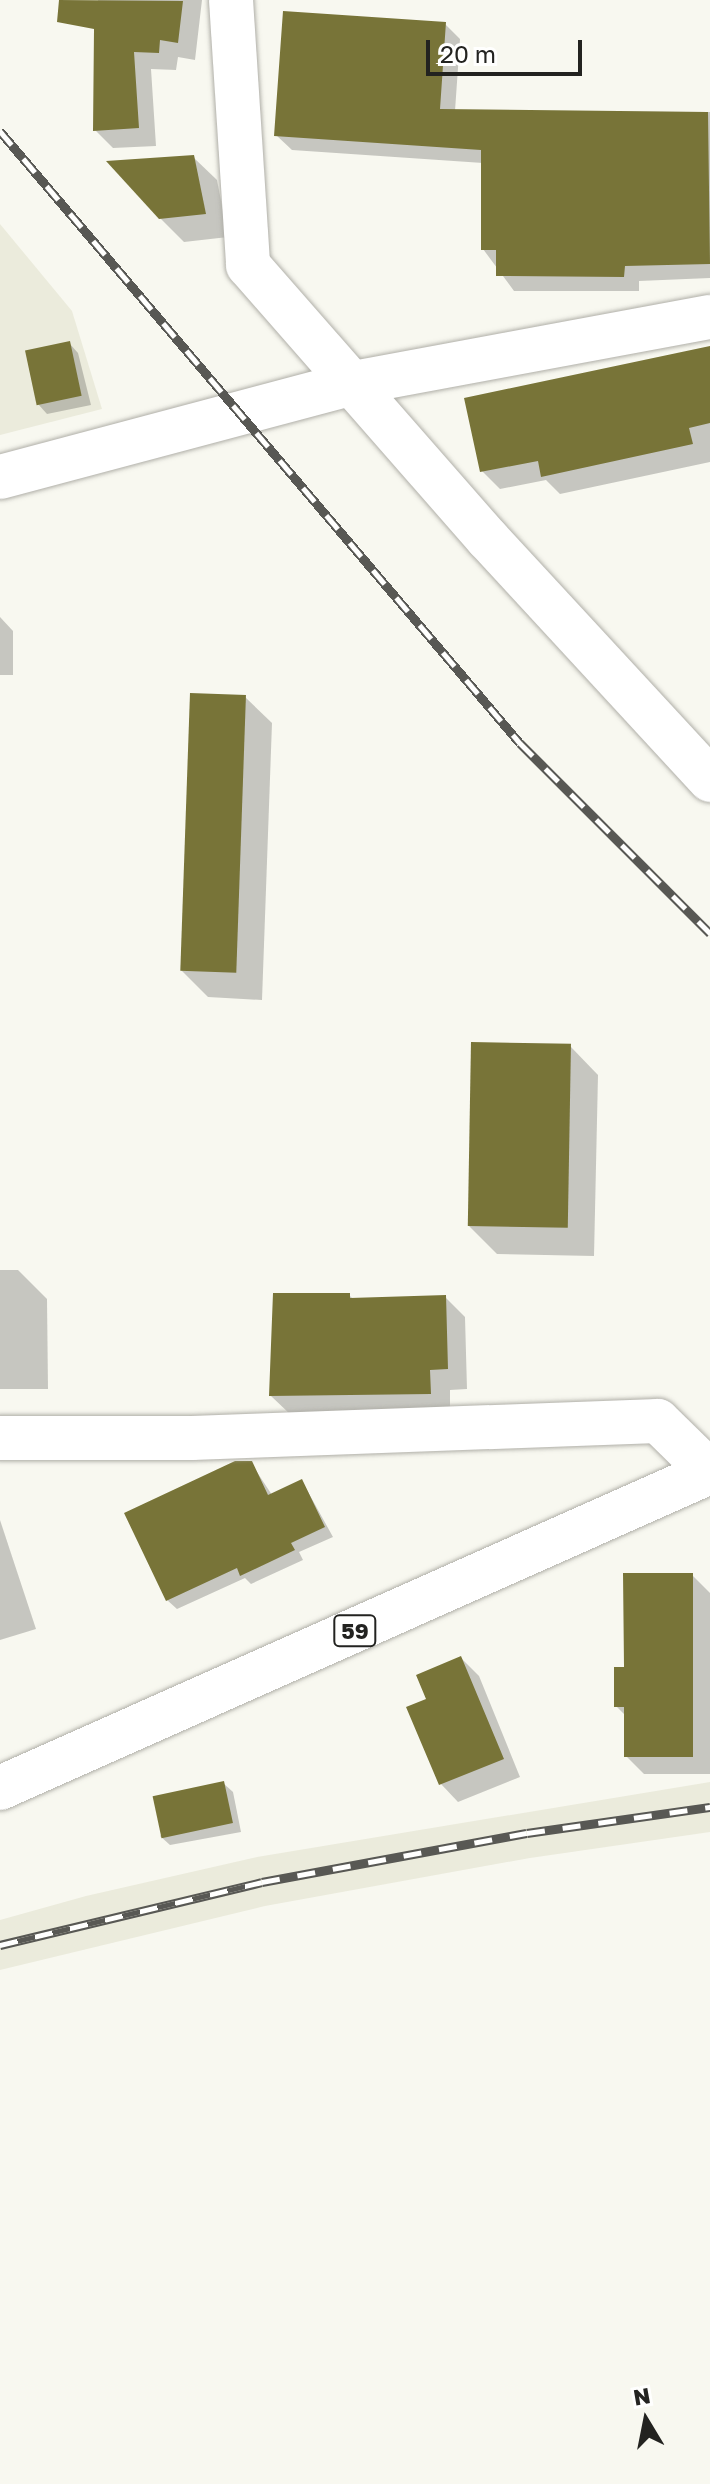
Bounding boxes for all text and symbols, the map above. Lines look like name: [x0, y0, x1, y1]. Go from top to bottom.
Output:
scale bar: [430, 24, 586, 74]
text: 20 m: [440, 39, 496, 68]
road number: 59: [333, 1613, 377, 1649]
north arrow: [606, 2380, 686, 2460]
text: N: [631, 2381, 652, 2411]

